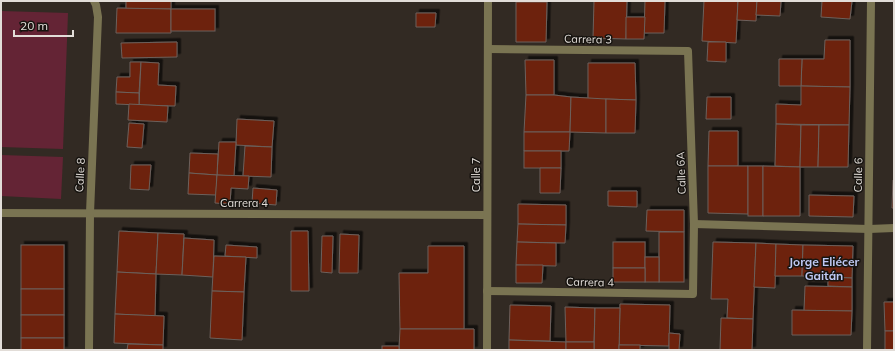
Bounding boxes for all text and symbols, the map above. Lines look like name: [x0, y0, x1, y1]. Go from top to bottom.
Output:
scale bar: [14, 12, 73, 38]
text: 20 m: [20, 18, 48, 33]
street label: Carrera 3: [564, 32, 612, 46]
street label: Calle 6A: [673, 151, 689, 195]
street label: Calle 8: [72, 157, 88, 193]
street label: Calle 6: [851, 157, 865, 192]
street label: Calle 7: [469, 158, 483, 192]
street label: Carrera 4: [220, 196, 268, 210]
district label: Jorge Eliécer Gaitán: [789, 254, 860, 283]
street label: Carrera 4: [566, 275, 614, 289]

